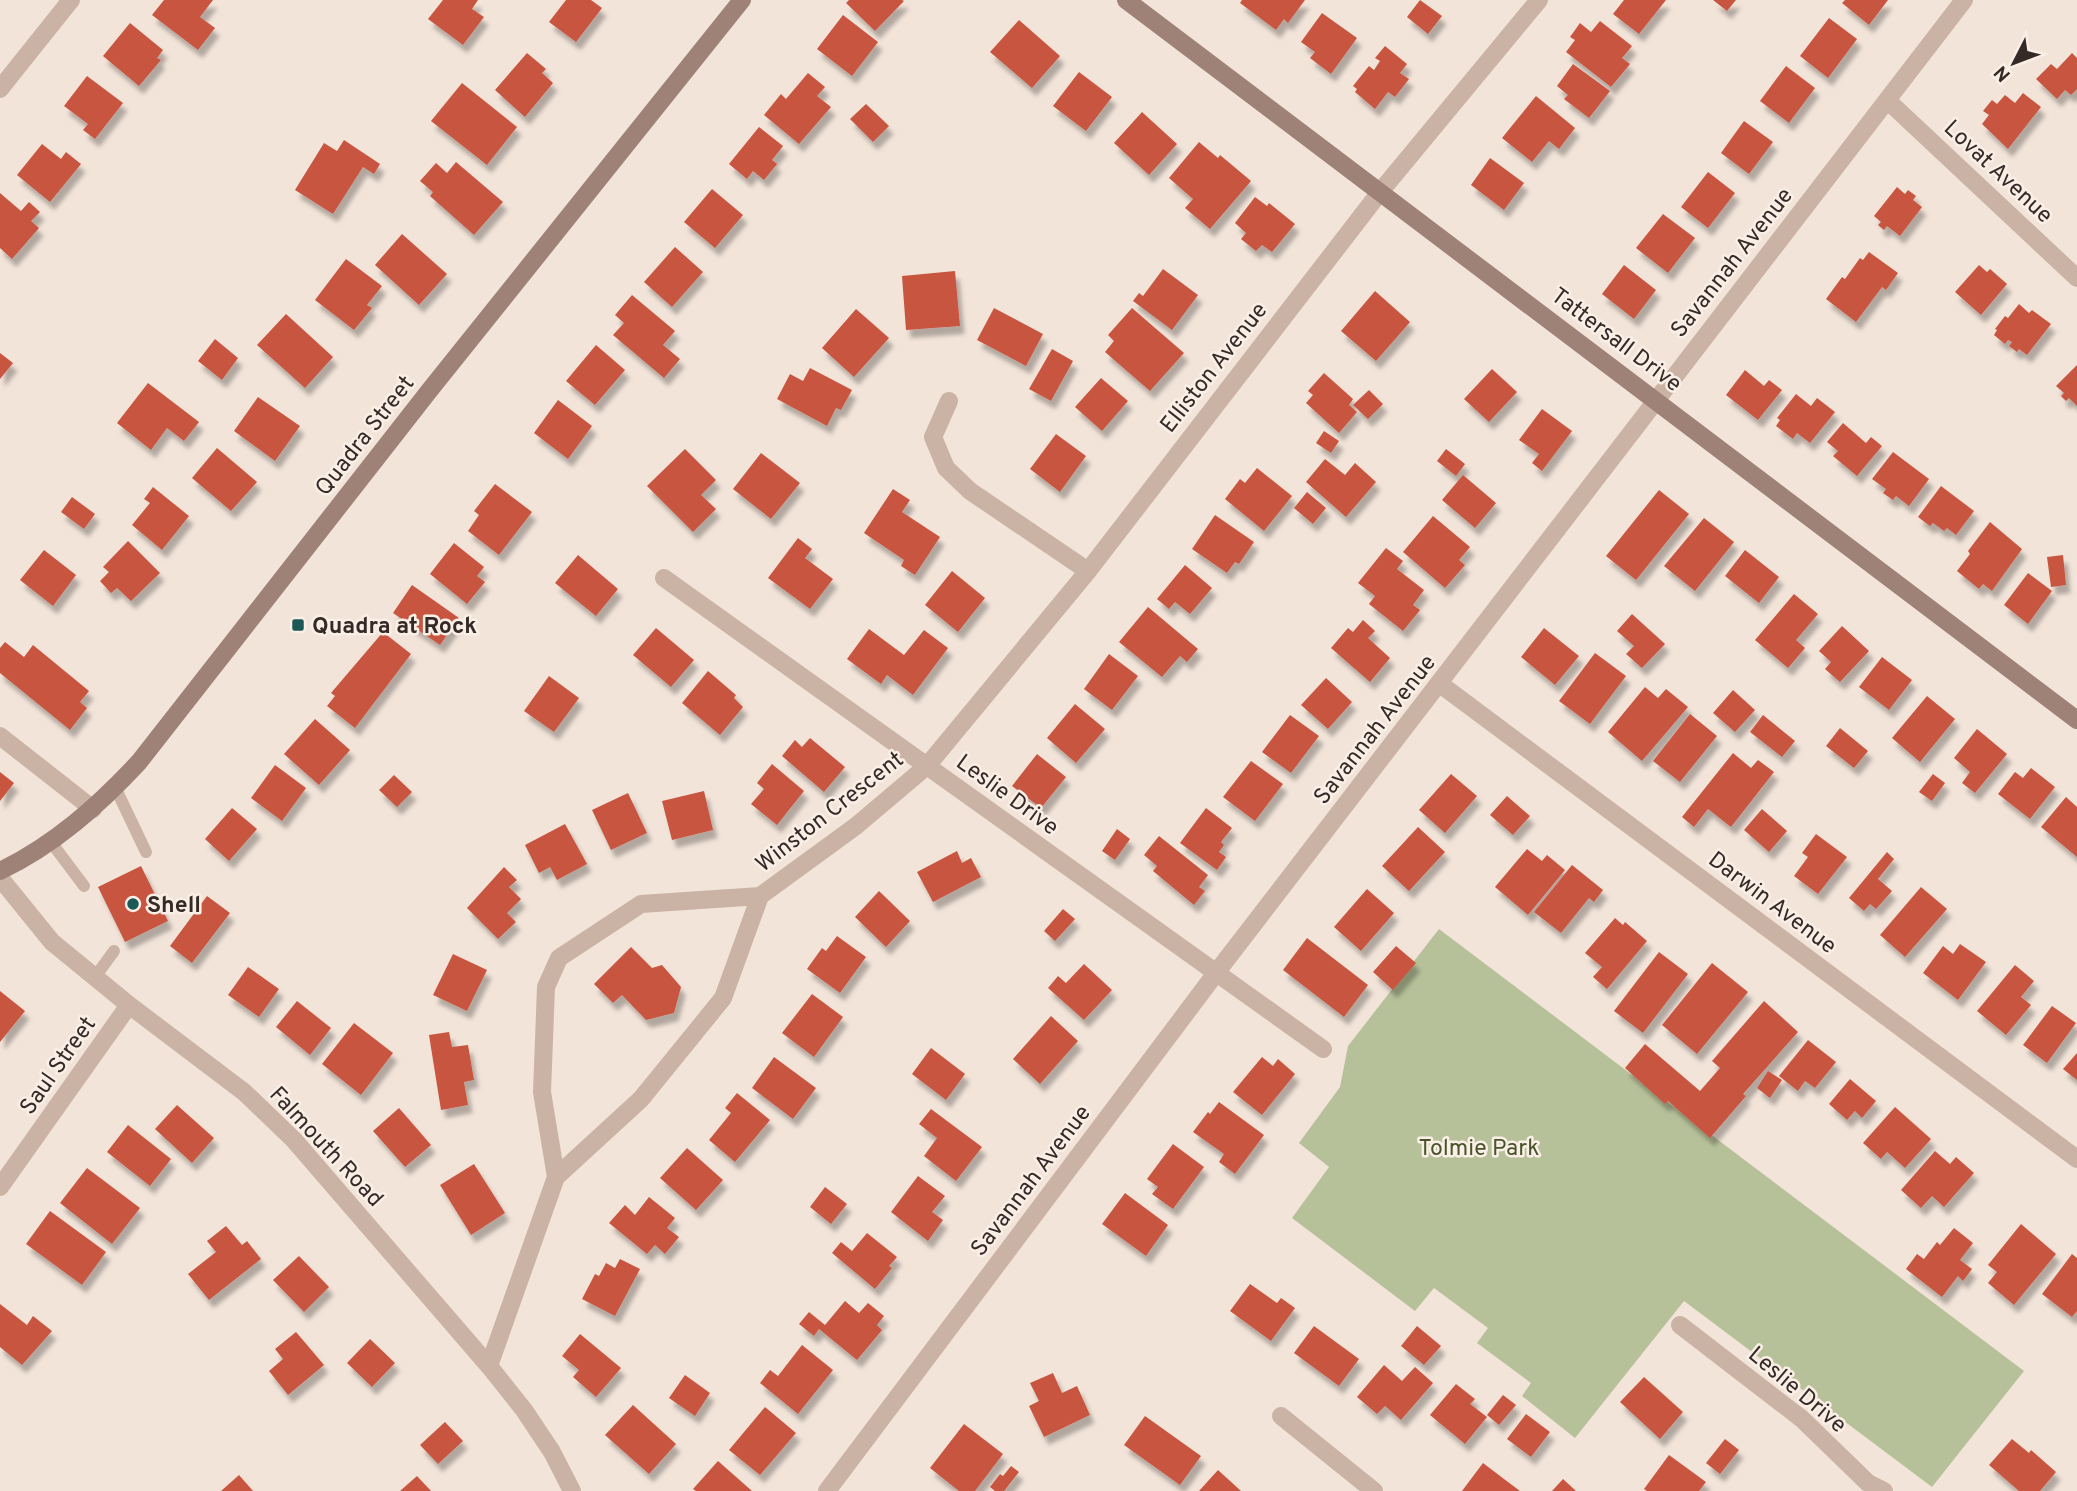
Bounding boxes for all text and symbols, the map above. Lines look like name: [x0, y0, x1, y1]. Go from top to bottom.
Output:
north arrow: [1979, 28, 2049, 98]
text: N: [1989, 60, 2016, 86]
street label: Lovat Avenue: [1937, 115, 2058, 231]
street label: Savannah Avenue: [1665, 183, 1801, 344]
street label: Tattersall Drive: [1544, 282, 1687, 400]
street label: Elliston Avenue: [1155, 297, 1275, 440]
street label: Quadra Street: [310, 371, 422, 502]
place label: Quadra at Rock: [312, 613, 477, 642]
marker: Quadra at Rock: [290, 617, 306, 633]
street label: Savannah Avenue: [1308, 650, 1444, 811]
street label: Winston Crescent: [751, 746, 910, 880]
street label: Leslie Drive: [949, 749, 1064, 843]
street label: Darwin Avenue: [1702, 846, 1841, 962]
place label: Shell: [147, 892, 201, 921]
marker: Shell: [125, 896, 141, 912]
street label: Saul Street: [15, 1012, 103, 1121]
street label: Falmouth Road: [262, 1081, 389, 1214]
street label: Savannah Avenue: [966, 1100, 1098, 1263]
park label: Tolmie Park: [1419, 1135, 1539, 1164]
street label: Leslie Drive: [1741, 1341, 1852, 1441]

